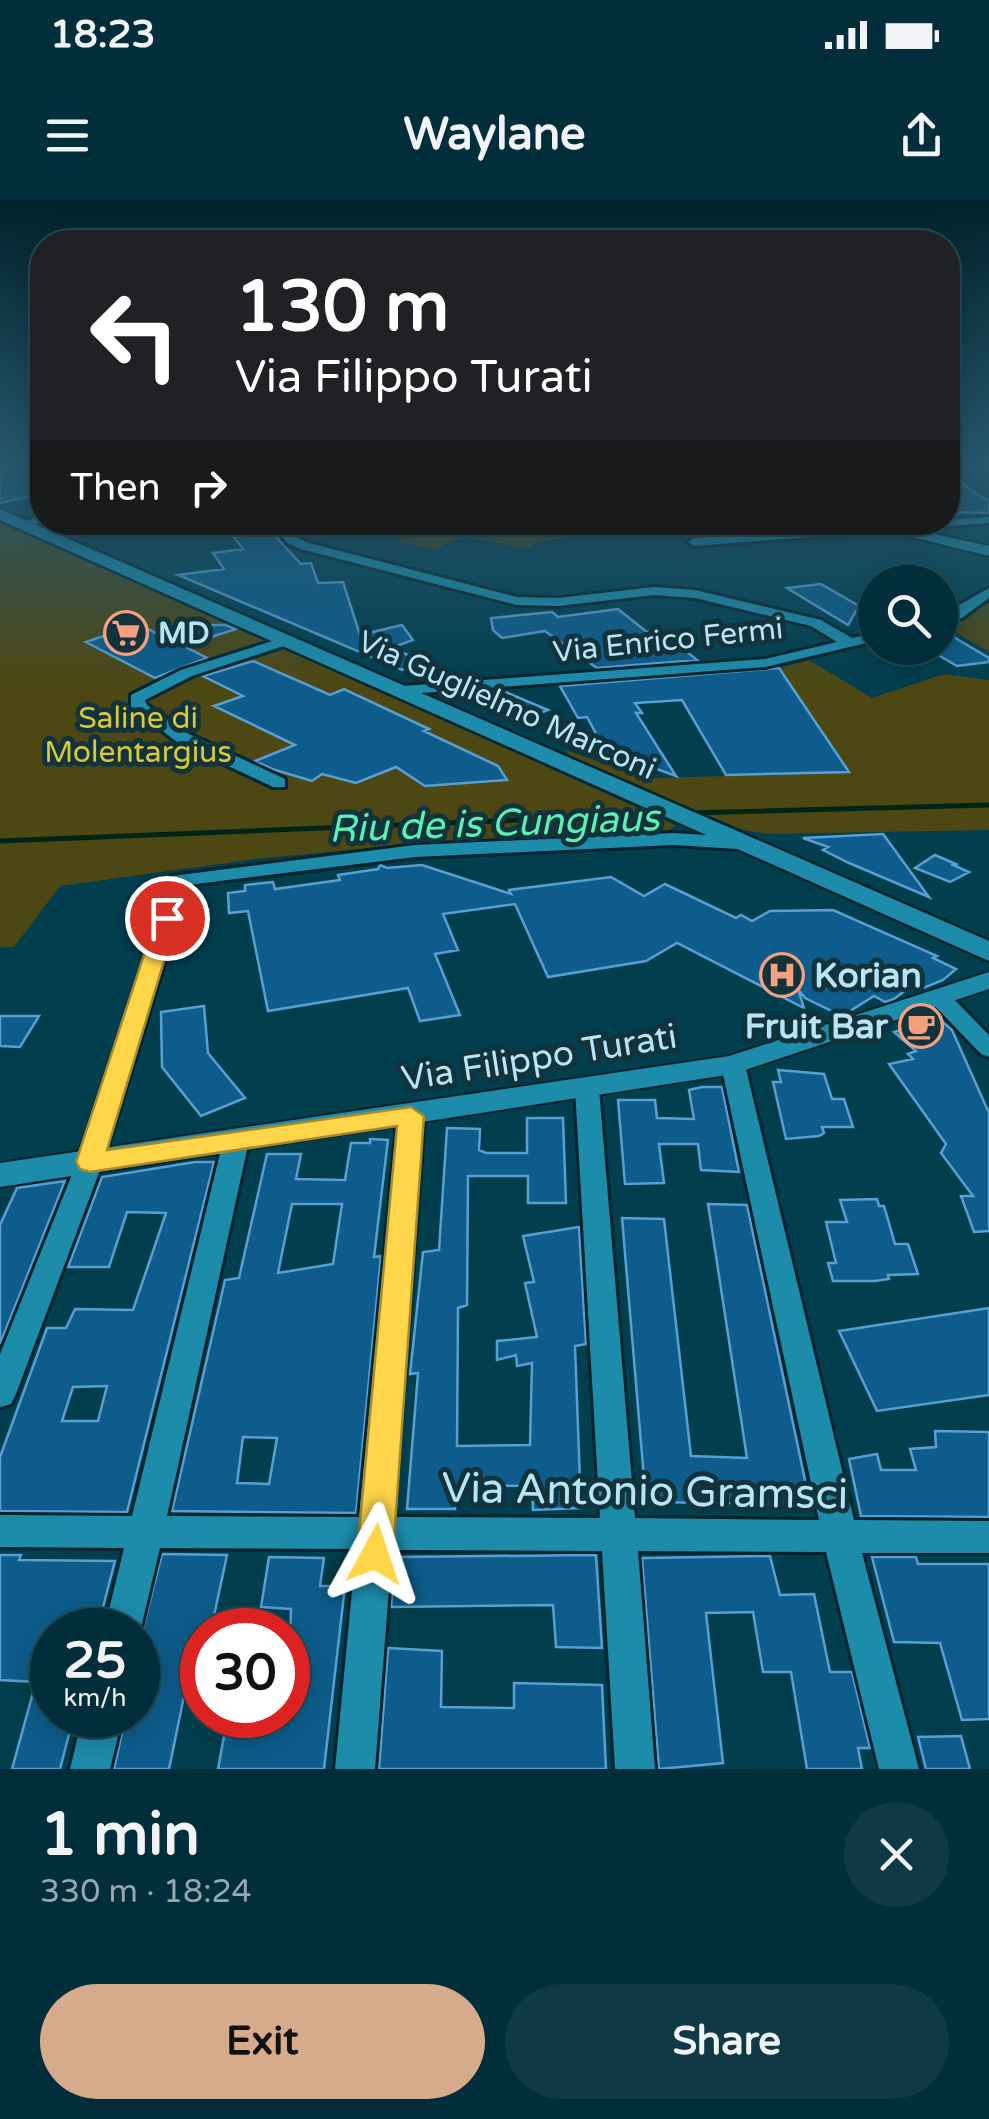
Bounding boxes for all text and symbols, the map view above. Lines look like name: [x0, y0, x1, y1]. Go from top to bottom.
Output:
text: 18:23: [50, 12, 155, 58]
icon: menu: [40, 108, 95, 163]
text: Waylane: [403, 108, 586, 162]
icon: share: [894, 108, 949, 163]
text: 130 m: [235, 266, 449, 350]
icon: left: [70, 270, 200, 400]
text: Via Filippo Turati: [235, 351, 593, 405]
icon: right: [181, 460, 236, 515]
text: Then: [70, 465, 161, 511]
map controls: [858, 565, 958, 665]
button: search: [858, 565, 958, 665]
supermarket icon: MD: [103, 610, 149, 656]
street label: Via Enrico Fermi: [551, 610, 785, 671]
place label: MD: [158, 615, 210, 652]
street label: Via Guglielmo Marconi: [352, 623, 662, 788]
park label: Saline di Molentargius: [44, 700, 232, 771]
water label: Riu de is Cungiaus: [328, 795, 663, 853]
pin: [125, 876, 210, 961]
icon: arrive: [140, 891, 195, 946]
hospital icon: Korian: [759, 952, 805, 998]
place label: Korian: [814, 955, 922, 997]
cafe icon: Fruit Bar: [898, 1003, 944, 1049]
place label: Fruit Bar: [744, 1006, 889, 1048]
street label: Via Filippo Turati: [398, 1015, 680, 1100]
street label: Via Antonio Gramsci: [441, 1462, 849, 1521]
position arrow: [323, 1502, 427, 1606]
speed limit sign: 30: [180, 1608, 310, 1738]
text: 25: [64, 1631, 126, 1691]
text: km/h: [64, 1683, 126, 1713]
text: 1 min: [40, 1799, 200, 1871]
button: close: [844, 1802, 949, 1907]
text: 330 m · 18:24: [40, 1873, 252, 1911]
button: Exit: [40, 1984, 485, 2099]
button: Share: [505, 1984, 949, 2099]

